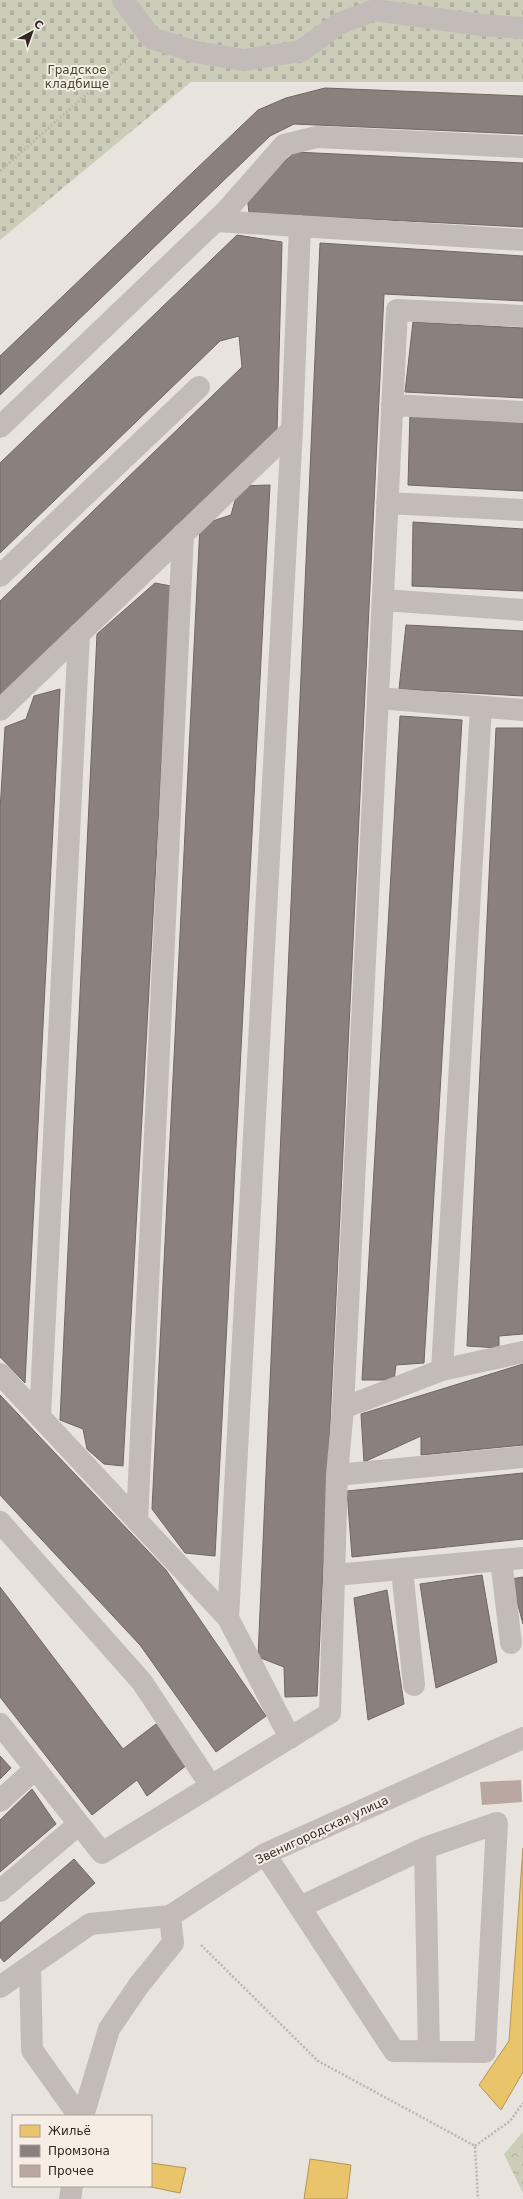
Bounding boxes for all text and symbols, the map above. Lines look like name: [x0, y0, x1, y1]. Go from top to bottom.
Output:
north arrow: [12, 12, 52, 52]
text: С: [31, 17, 46, 32]
park label: Градское кладбище: [45, 63, 109, 91]
street label: Звенигородская улица: [253, 1793, 391, 1867]
legend: [12, 2115, 152, 2187]
text: Жильё: [48, 2124, 91, 2138]
text: Промзона: [48, 2144, 110, 2158]
text: Прочее: [48, 2164, 94, 2178]

